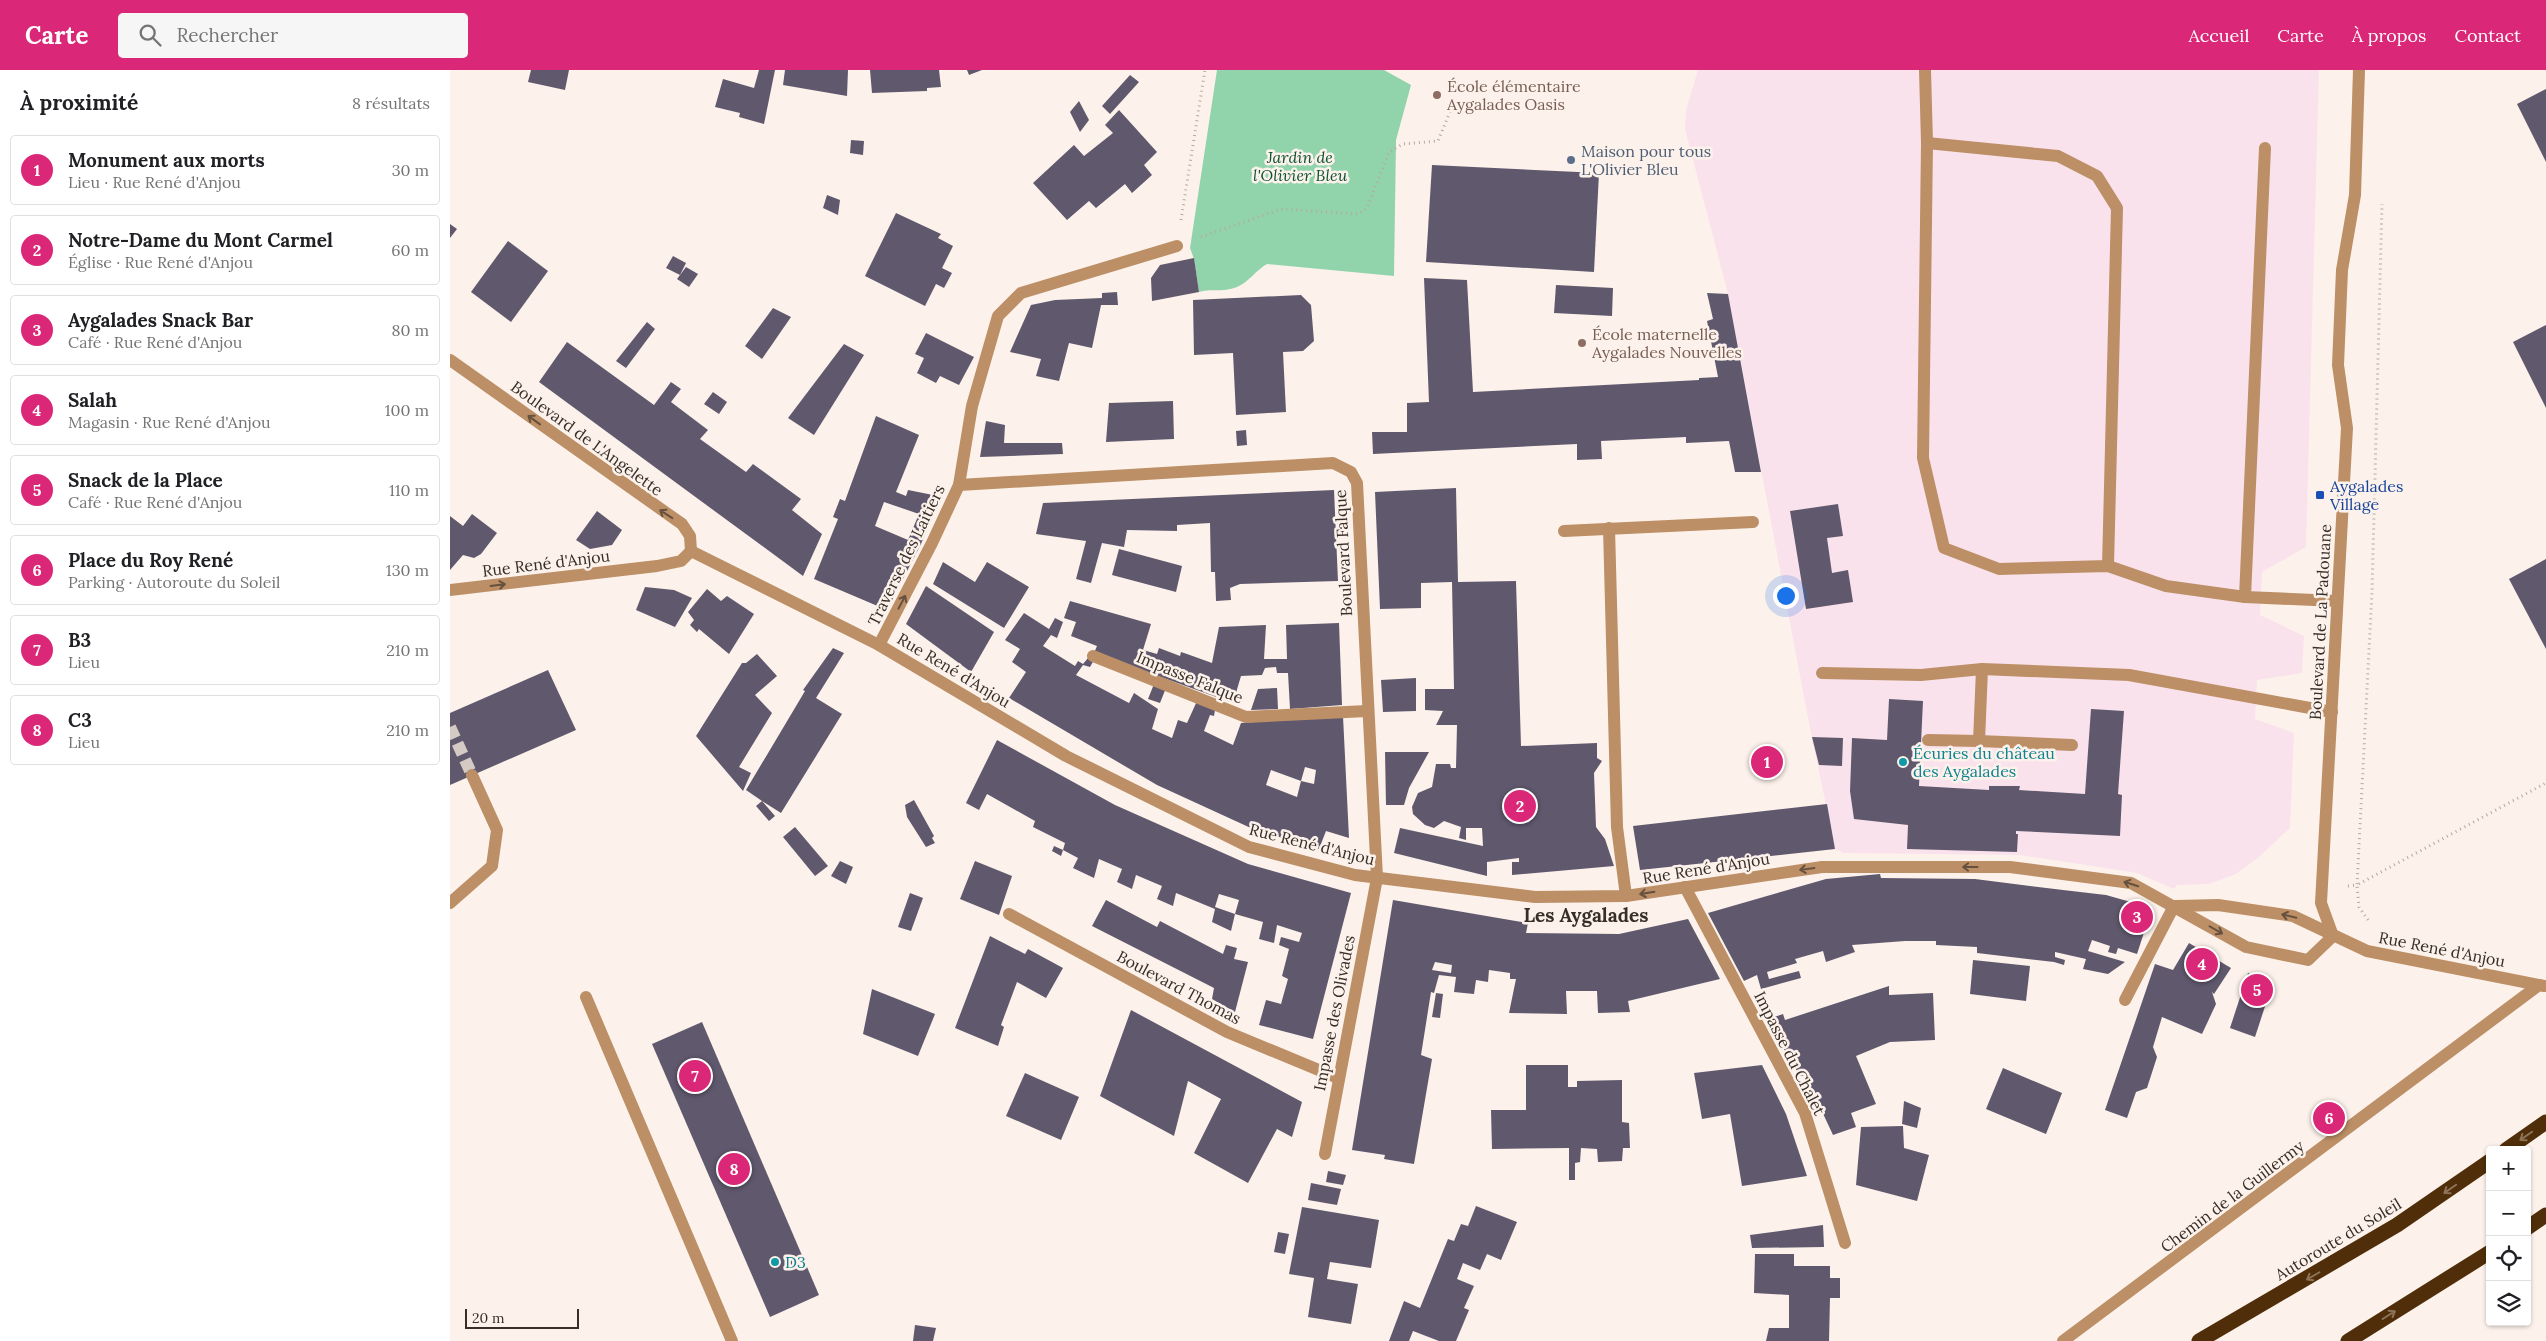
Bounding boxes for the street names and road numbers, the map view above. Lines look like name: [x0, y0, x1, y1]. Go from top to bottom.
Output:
street label: Boulevard de L'Angelette: [507, 376, 667, 500]
street label: Traverse des Laitiers: [863, 481, 949, 629]
street label: Boulevard Falque: [1330, 489, 1356, 617]
street label: Boulevard de La Padouane: [2305, 523, 2335, 720]
street label: Rue René d'Anjou: [481, 545, 611, 581]
street label: Rue René d'Anjou: [894, 628, 1015, 712]
street label: Impasse Falque: [1134, 647, 1247, 708]
street label: Rue René d'Anjou: [1247, 819, 1377, 869]
street label: Rue René d'Anjou: [1641, 848, 1771, 888]
street label: Rue René d'Anjou: [2377, 927, 2507, 971]
street label: Impasse des Olivades: [1309, 933, 1359, 1093]
street label: Boulevard Thomas: [1113, 946, 1245, 1028]
street label: Impasse du Chalet: [1750, 988, 1830, 1119]
street label: Chemin de la Guillermy: [2156, 1135, 2308, 1257]
street label: Autoroute du Soleil: [2270, 1193, 2405, 1285]

